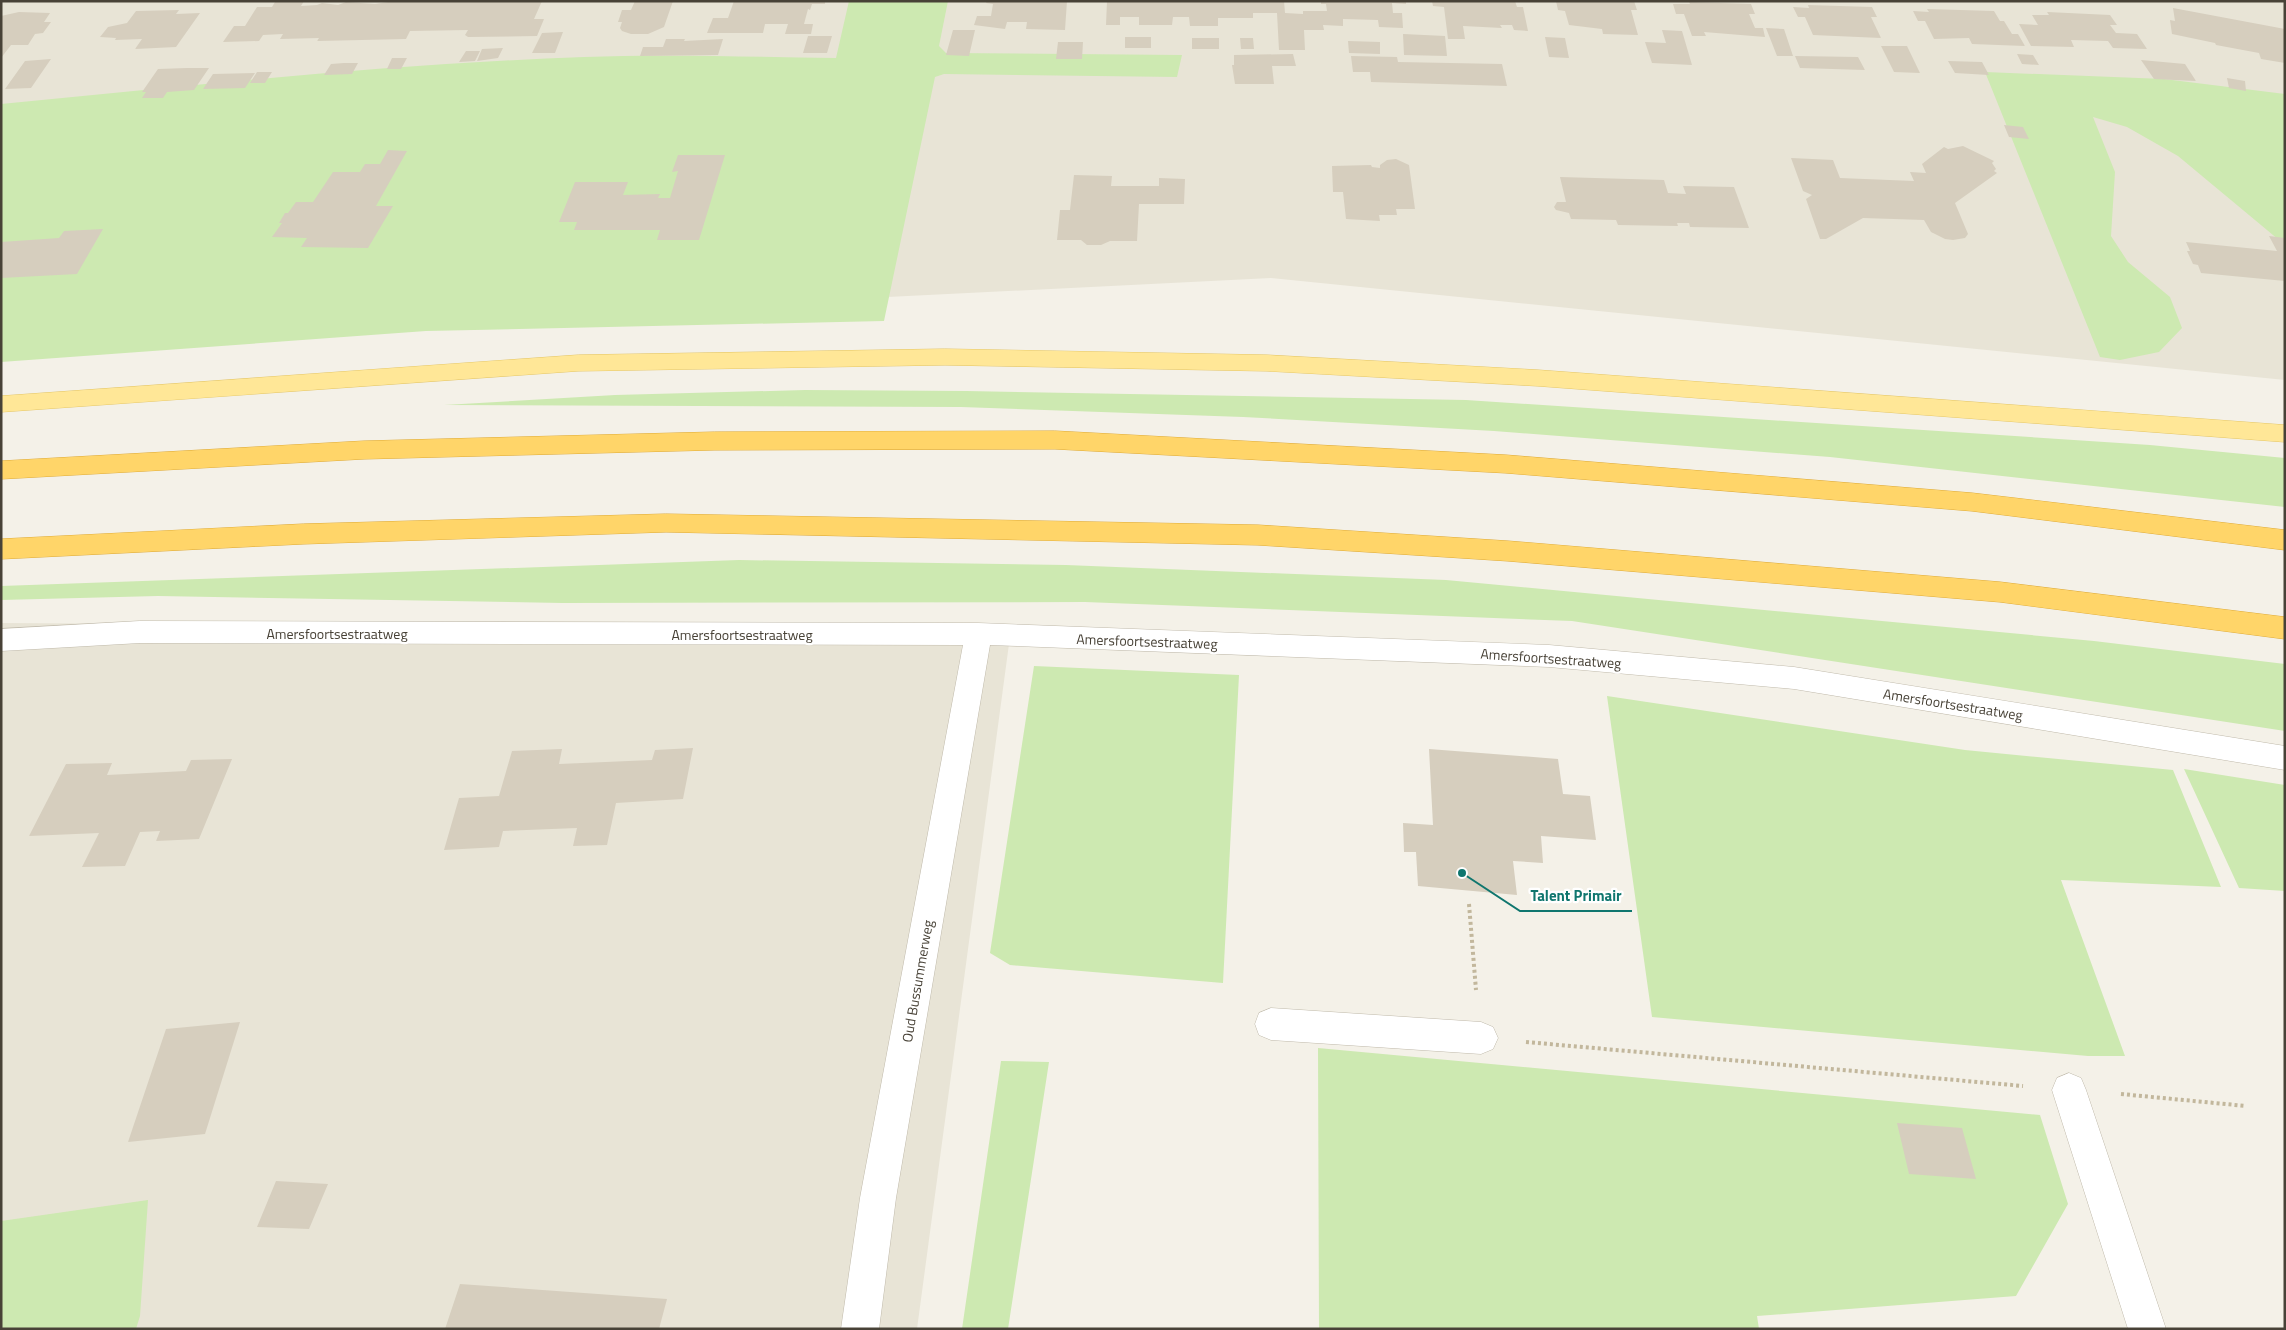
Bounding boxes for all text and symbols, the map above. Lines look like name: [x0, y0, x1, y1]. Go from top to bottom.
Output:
street label: Amersfoortsestraatweg: [266, 623, 408, 644]
street label: Amersfoortsestraatweg: [671, 624, 813, 645]
street label: Amersfoortsestraatweg: [1076, 628, 1218, 654]
street label: Amersfoortsestraatweg: [1480, 643, 1622, 673]
street label: Amersfoortsestraatweg: [1882, 683, 2024, 725]
callout: Talent Primair: [1520, 881, 1632, 911]
text: Talent Primair: [1530, 884, 1622, 907]
street label: Oud Bussummerweg: [896, 918, 938, 1044]

